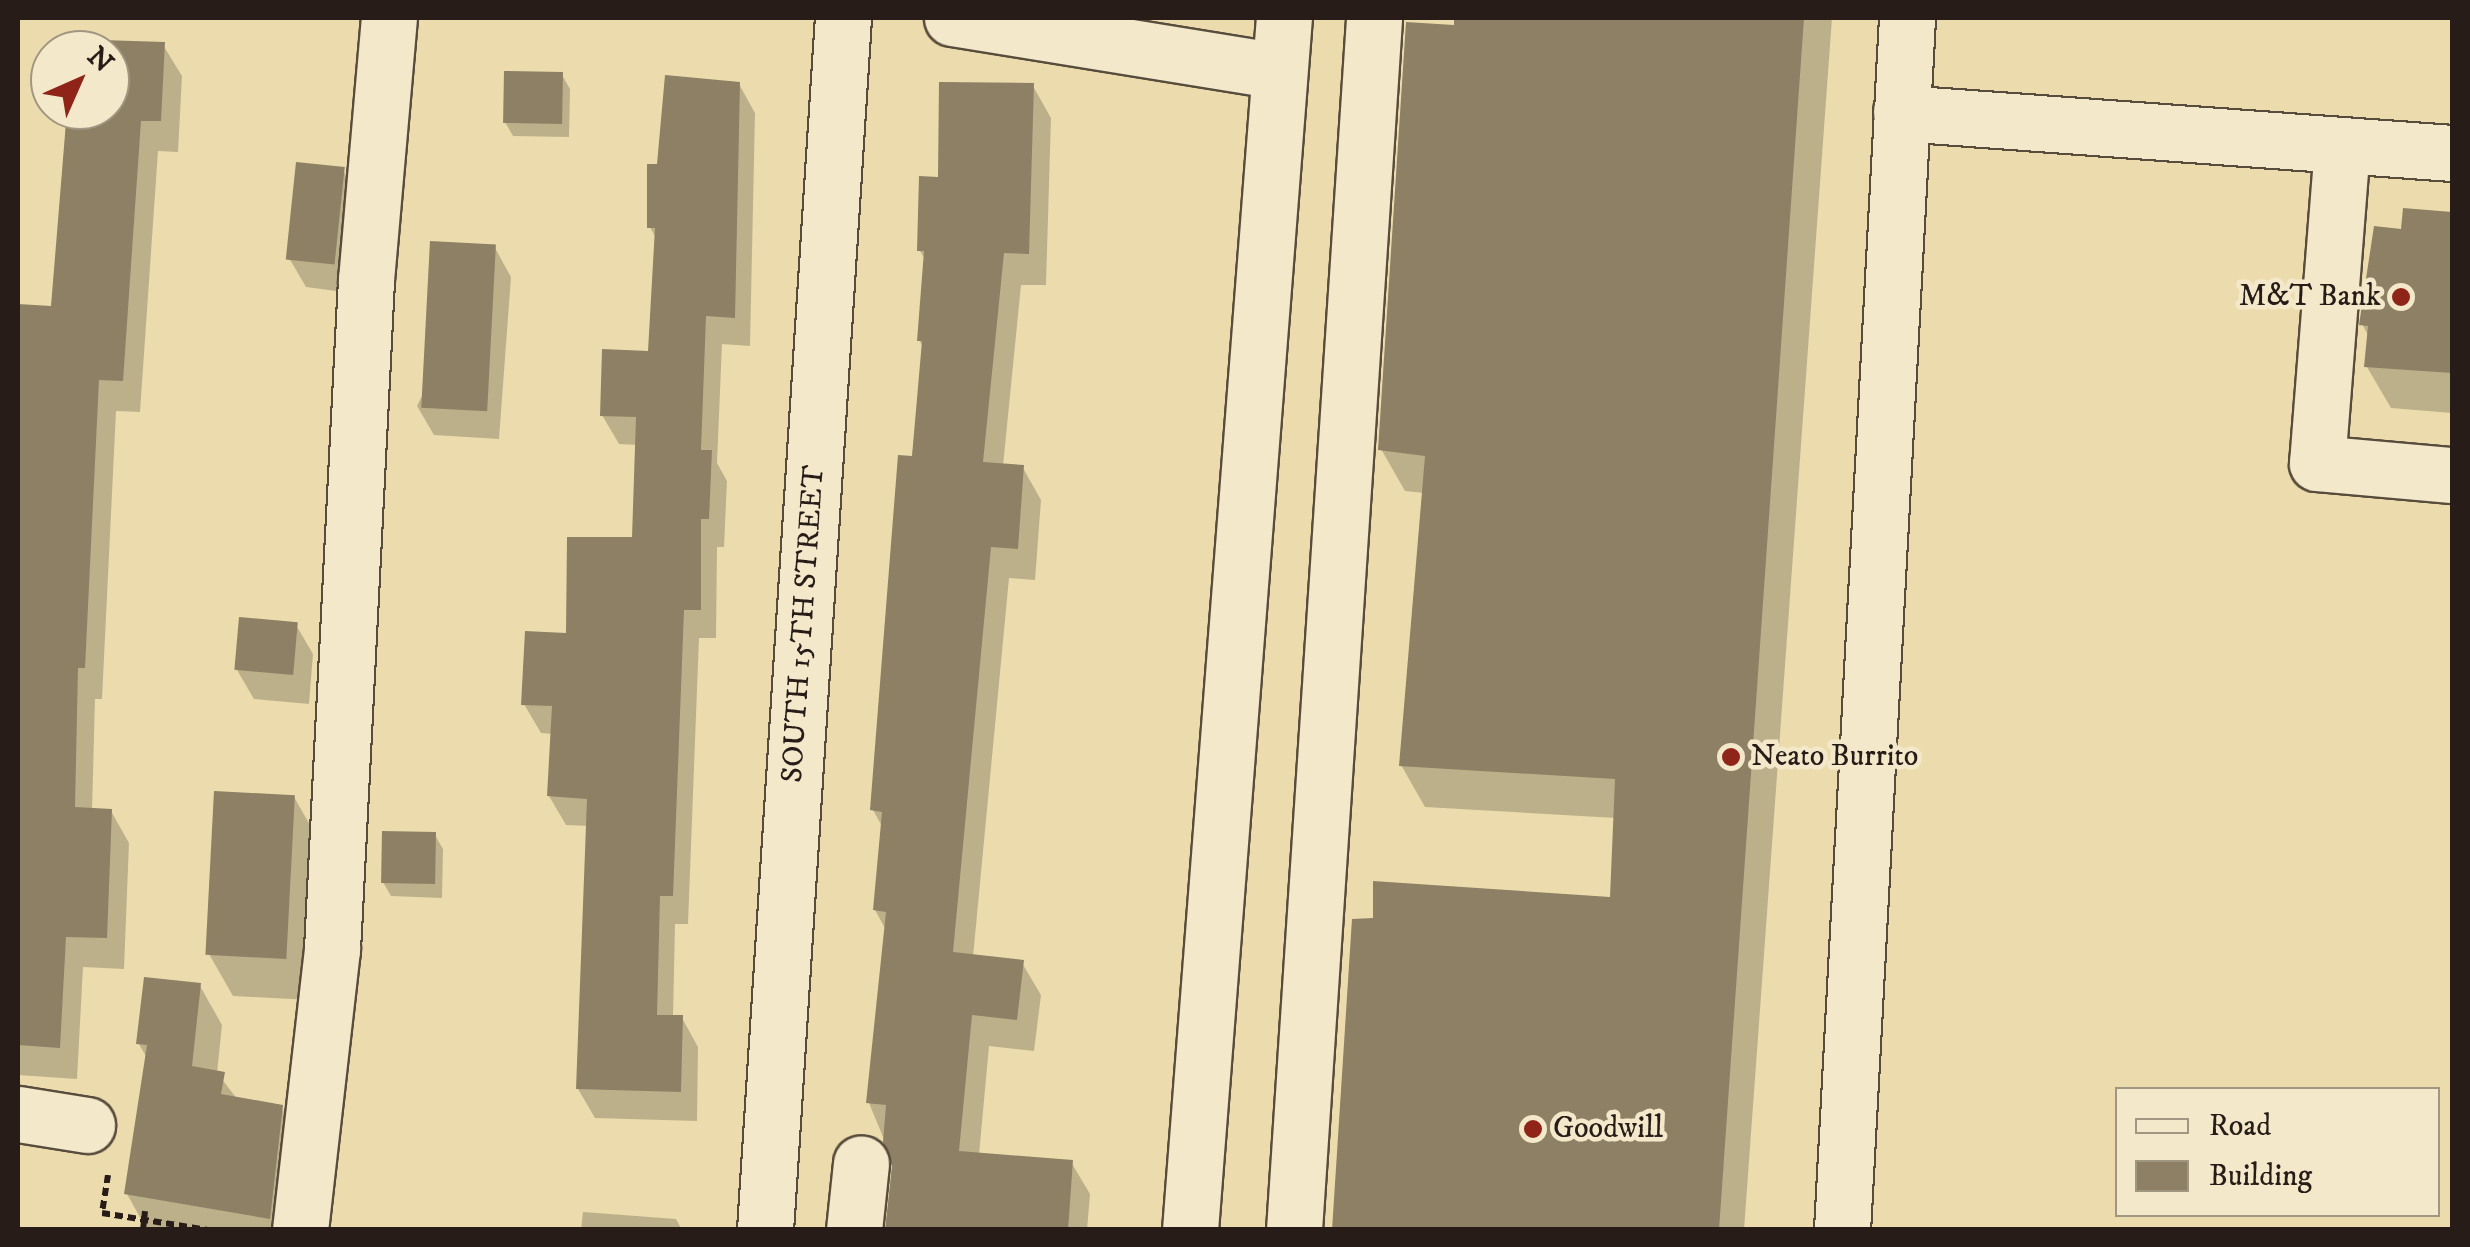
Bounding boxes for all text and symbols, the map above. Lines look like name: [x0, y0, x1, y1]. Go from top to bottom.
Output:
north arrow: [30, 30, 130, 130]
text: N: [80, 39, 121, 80]
place label: M&T Bank: [2239, 279, 2381, 315]
marker: M&T Bank: [2390, 286, 2412, 308]
street label: SOUTH 15TH STREET: [775, 464, 833, 784]
place label: Neato Burrito: [1751, 739, 1918, 775]
marker: Neato Burrito: [1720, 746, 1742, 768]
legend: [2115, 1087, 2440, 1217]
text: Road: [2209, 1108, 2271, 1145]
place label: Goodwill: [1553, 1111, 1663, 1147]
marker: Goodwill: [1522, 1118, 1544, 1140]
text: Building: [2209, 1158, 2312, 1195]

